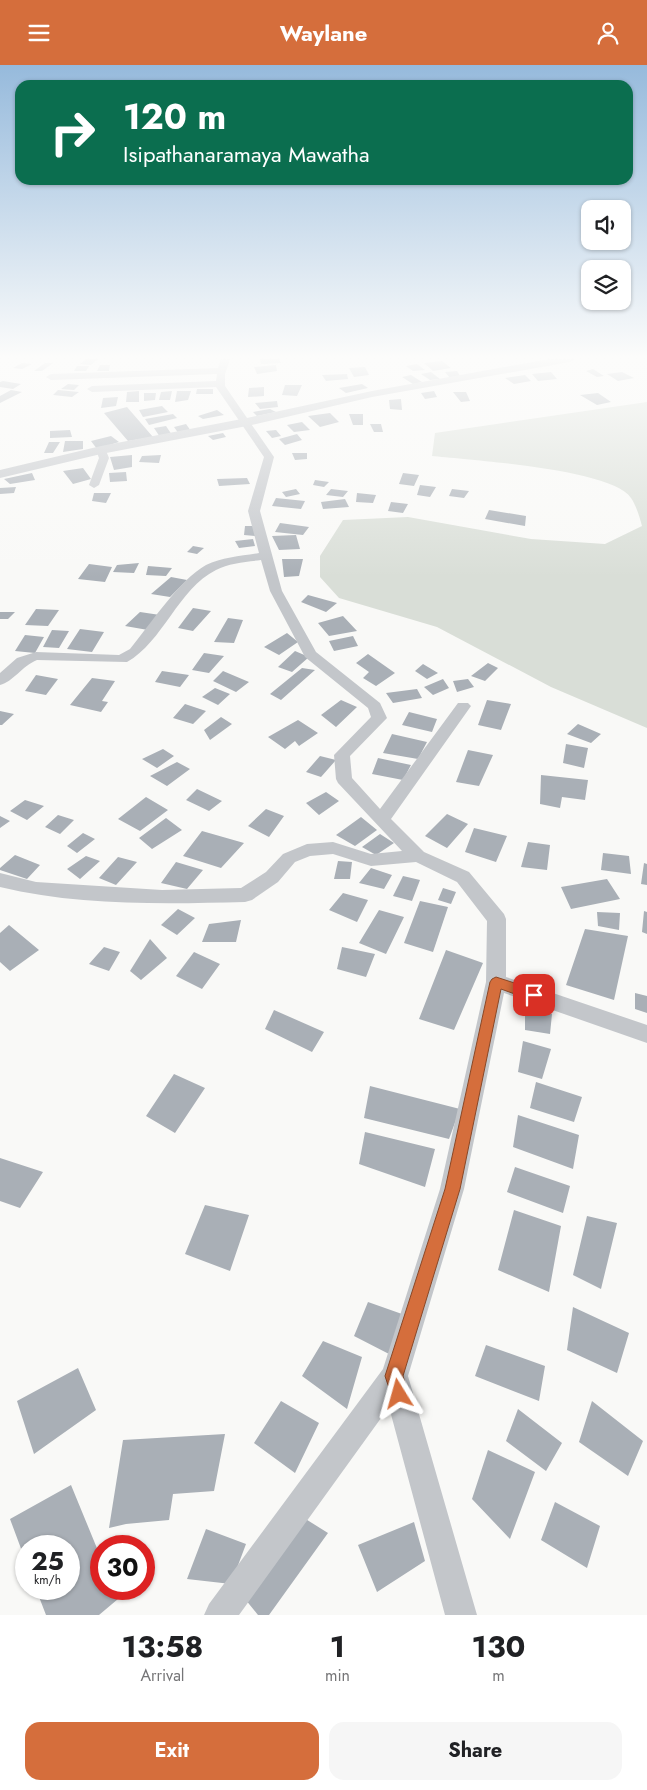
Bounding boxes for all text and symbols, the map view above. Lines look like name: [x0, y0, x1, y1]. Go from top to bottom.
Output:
text: Waylane: [280, 17, 367, 49]
icon: menu: [25, 19, 53, 47]
icon: person: [594, 19, 622, 47]
text: 120 m: [123, 92, 226, 142]
icon: right: [40, 100, 105, 165]
text: Isipathanaramaya Mawatha: [123, 138, 370, 170]
map controls: [581, 200, 631, 310]
button: sound: [581, 200, 631, 250]
button: layers: [581, 260, 631, 310]
pin: [513, 974, 555, 1016]
icon: arrive: [520, 981, 548, 1009]
position arrow: [372, 1367, 424, 1419]
speed limit sign: 30: [90, 1535, 155, 1600]
text: 25: [31, 1543, 64, 1579]
text: km/h: [34, 1571, 61, 1589]
text: 13:58: [122, 1625, 203, 1668]
text: 1: [330, 1625, 345, 1668]
text: 130: [472, 1625, 525, 1668]
text: Arrival: [140, 1664, 185, 1687]
text: min: [325, 1664, 350, 1687]
text: m: [492, 1664, 505, 1687]
button: Exit: [25, 1722, 319, 1780]
button: Share: [329, 1722, 622, 1780]

